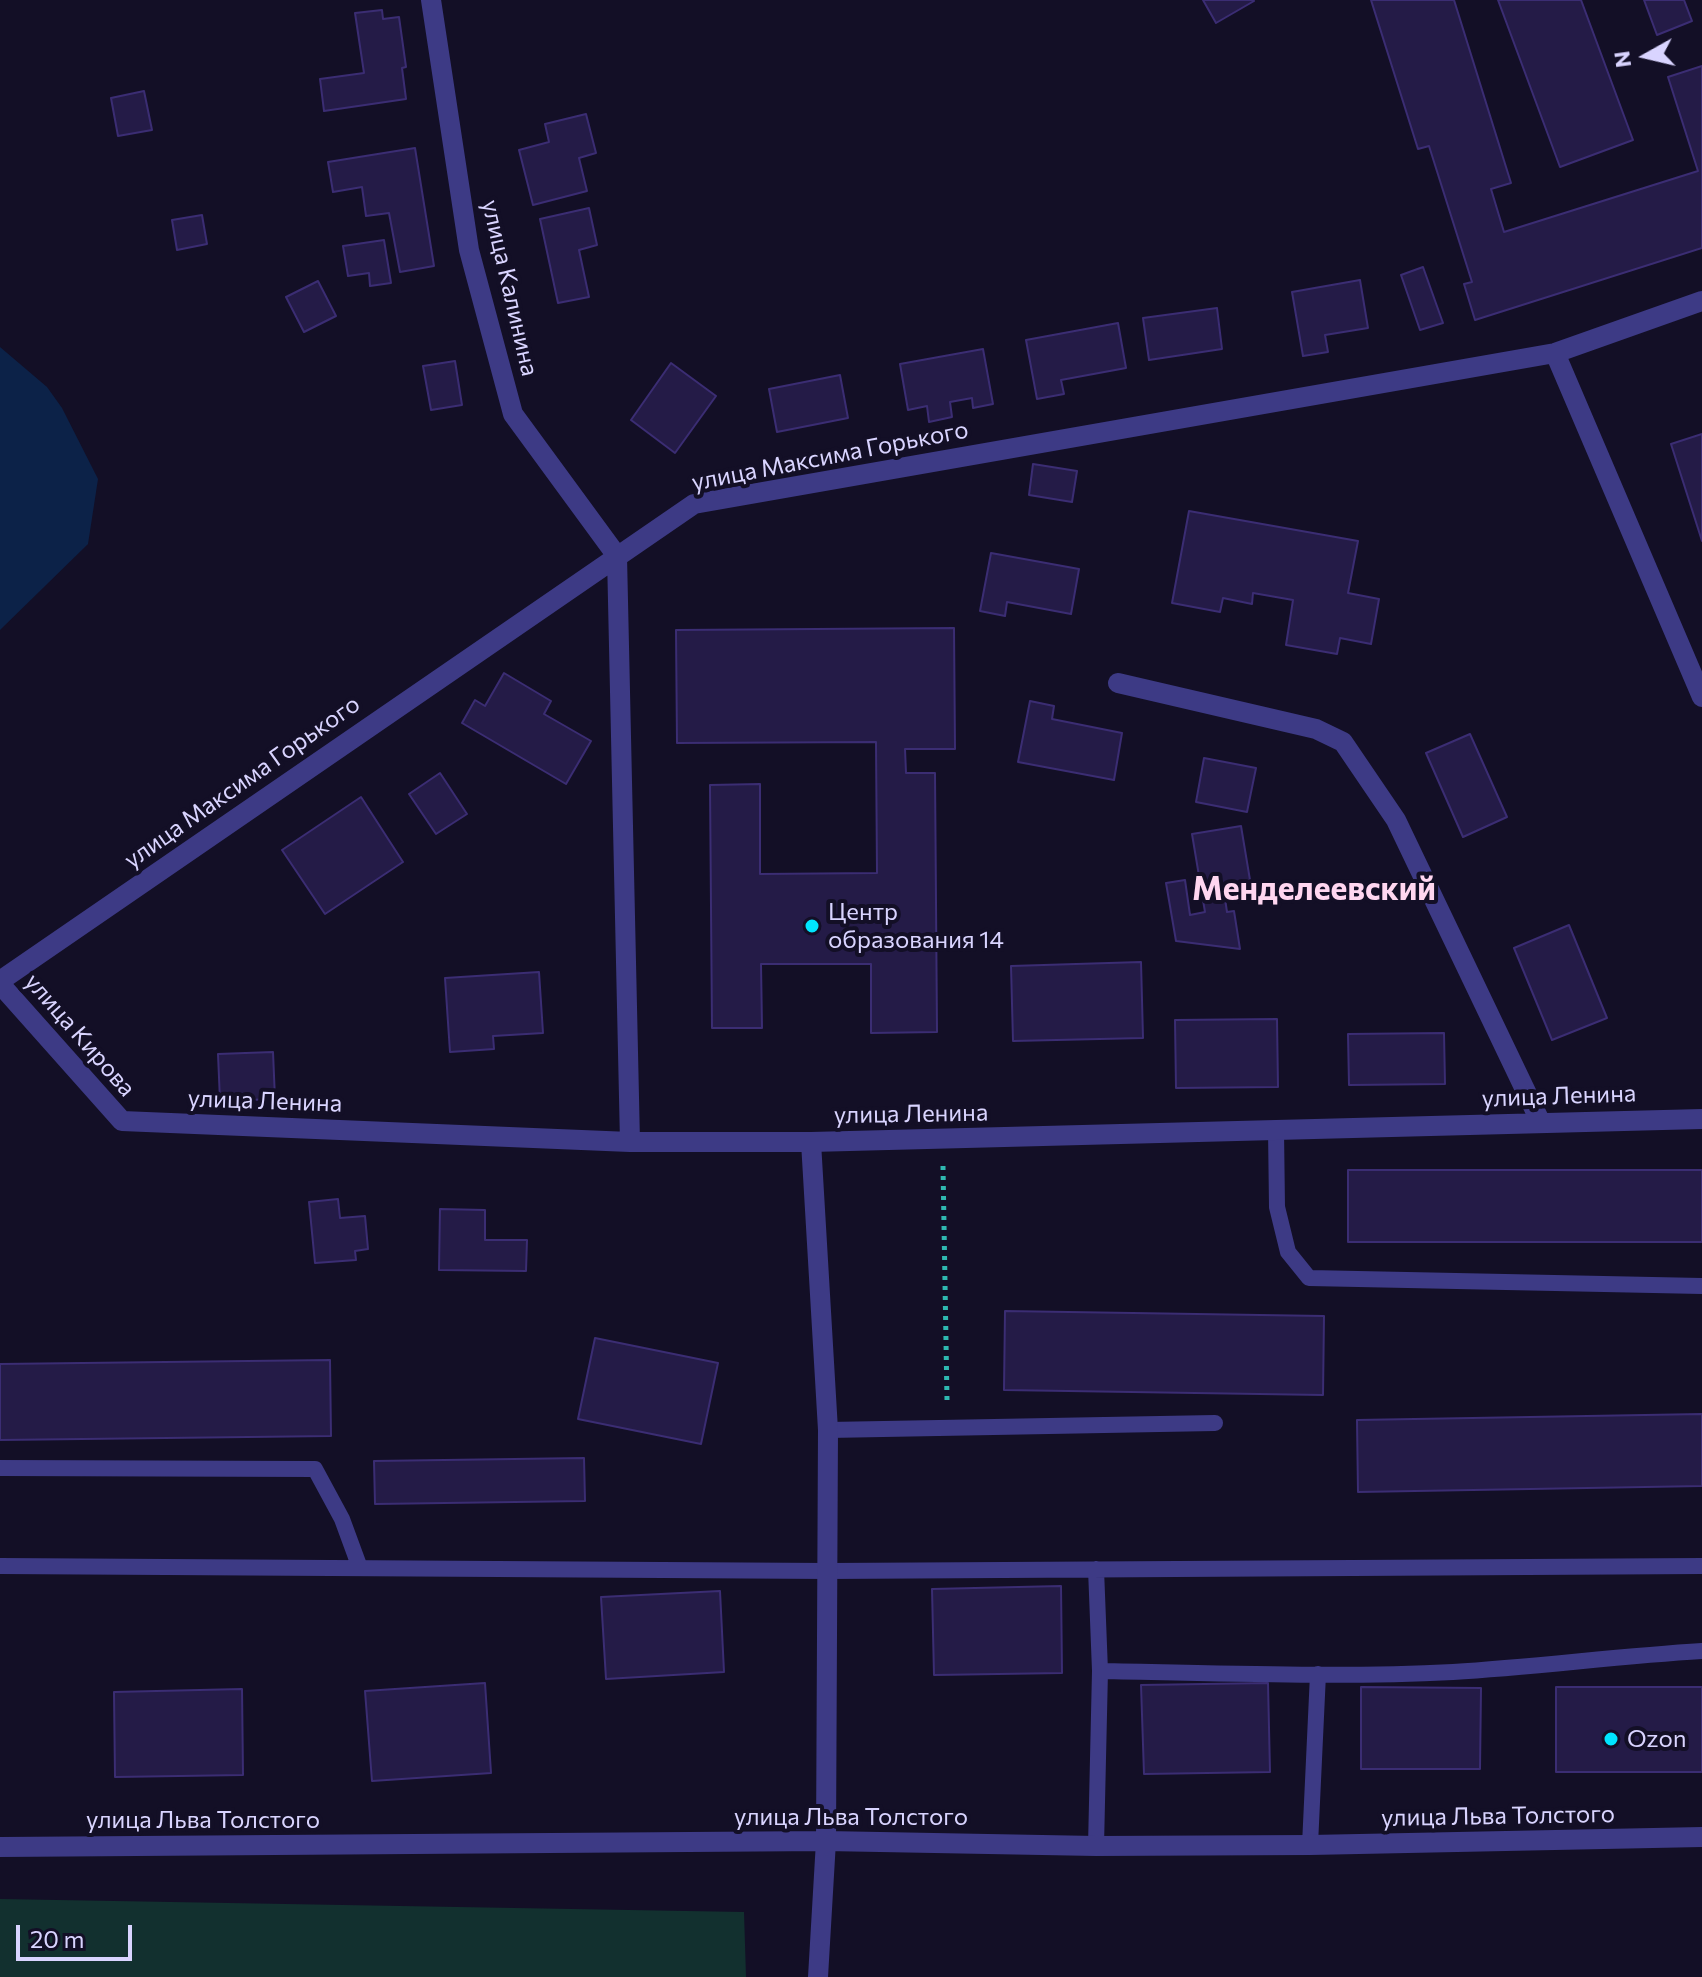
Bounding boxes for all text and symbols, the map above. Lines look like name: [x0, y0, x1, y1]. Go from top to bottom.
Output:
north arrow: [1606, 16, 1686, 96]
text: N: [1607, 49, 1636, 69]
street label: улица Калинина: [476, 197, 544, 379]
street label: улица Максима Горького: [689, 415, 971, 497]
street label: улица Максима Горького: [119, 690, 365, 874]
district label: Менделеевский: [1192, 870, 1436, 908]
place label: Центр образования 14: [828, 898, 1004, 954]
marker: Центр образования 14: [803, 917, 821, 935]
street label: улица Кирова: [19, 968, 141, 1102]
street label: улица Ленина: [1481, 1079, 1637, 1113]
street label: улица Ленина: [187, 1084, 343, 1118]
street label: улица Ленина: [834, 1098, 988, 1130]
place label: Ozon: [1627, 1725, 1687, 1753]
marker: Ozon: [1602, 1730, 1620, 1748]
street label: улица Льва Толстого: [1381, 1800, 1615, 1832]
street label: улица Льва Толстого: [734, 1803, 968, 1831]
street label: улица Льва Толстого: [86, 1806, 320, 1834]
scale bar: [20, 1909, 136, 1959]
text: 20 m: [30, 1924, 84, 1953]

